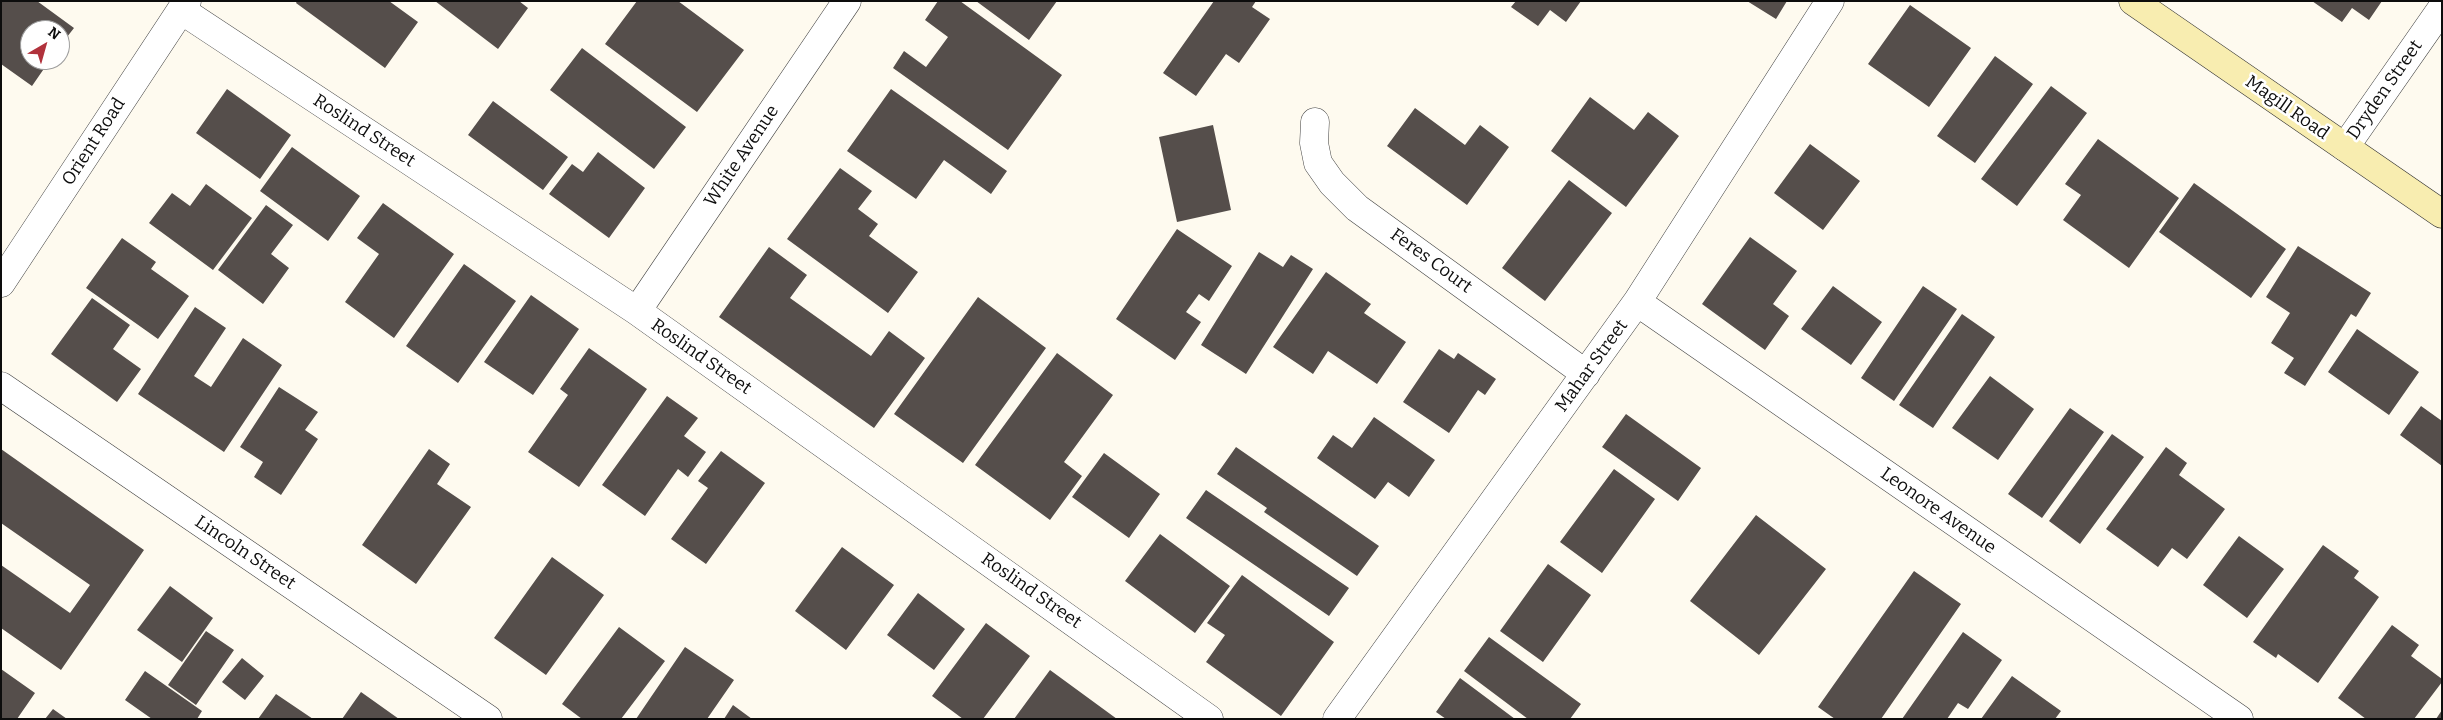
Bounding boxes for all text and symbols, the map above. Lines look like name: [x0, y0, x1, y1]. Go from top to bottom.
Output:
north arrow: [20, 20, 70, 70]
text: N: [44, 24, 63, 44]
street label: Dryden Street: [2343, 36, 2427, 144]
street label: Magill Road: [2241, 71, 2333, 145]
street label: Roslind Street: [309, 90, 419, 172]
street label: Orient Road: [58, 94, 130, 190]
street label: White Avenue: [700, 101, 784, 211]
street label: Feres Court: [1386, 224, 1476, 298]
street label: Roslind Street: [647, 314, 755, 400]
street label: Mahar Street: [1551, 316, 1633, 416]
street label: Leonore Avenue: [1876, 463, 2000, 559]
street label: Lincoln Street: [191, 511, 299, 595]
street label: Roslind Street: [977, 548, 1085, 634]

